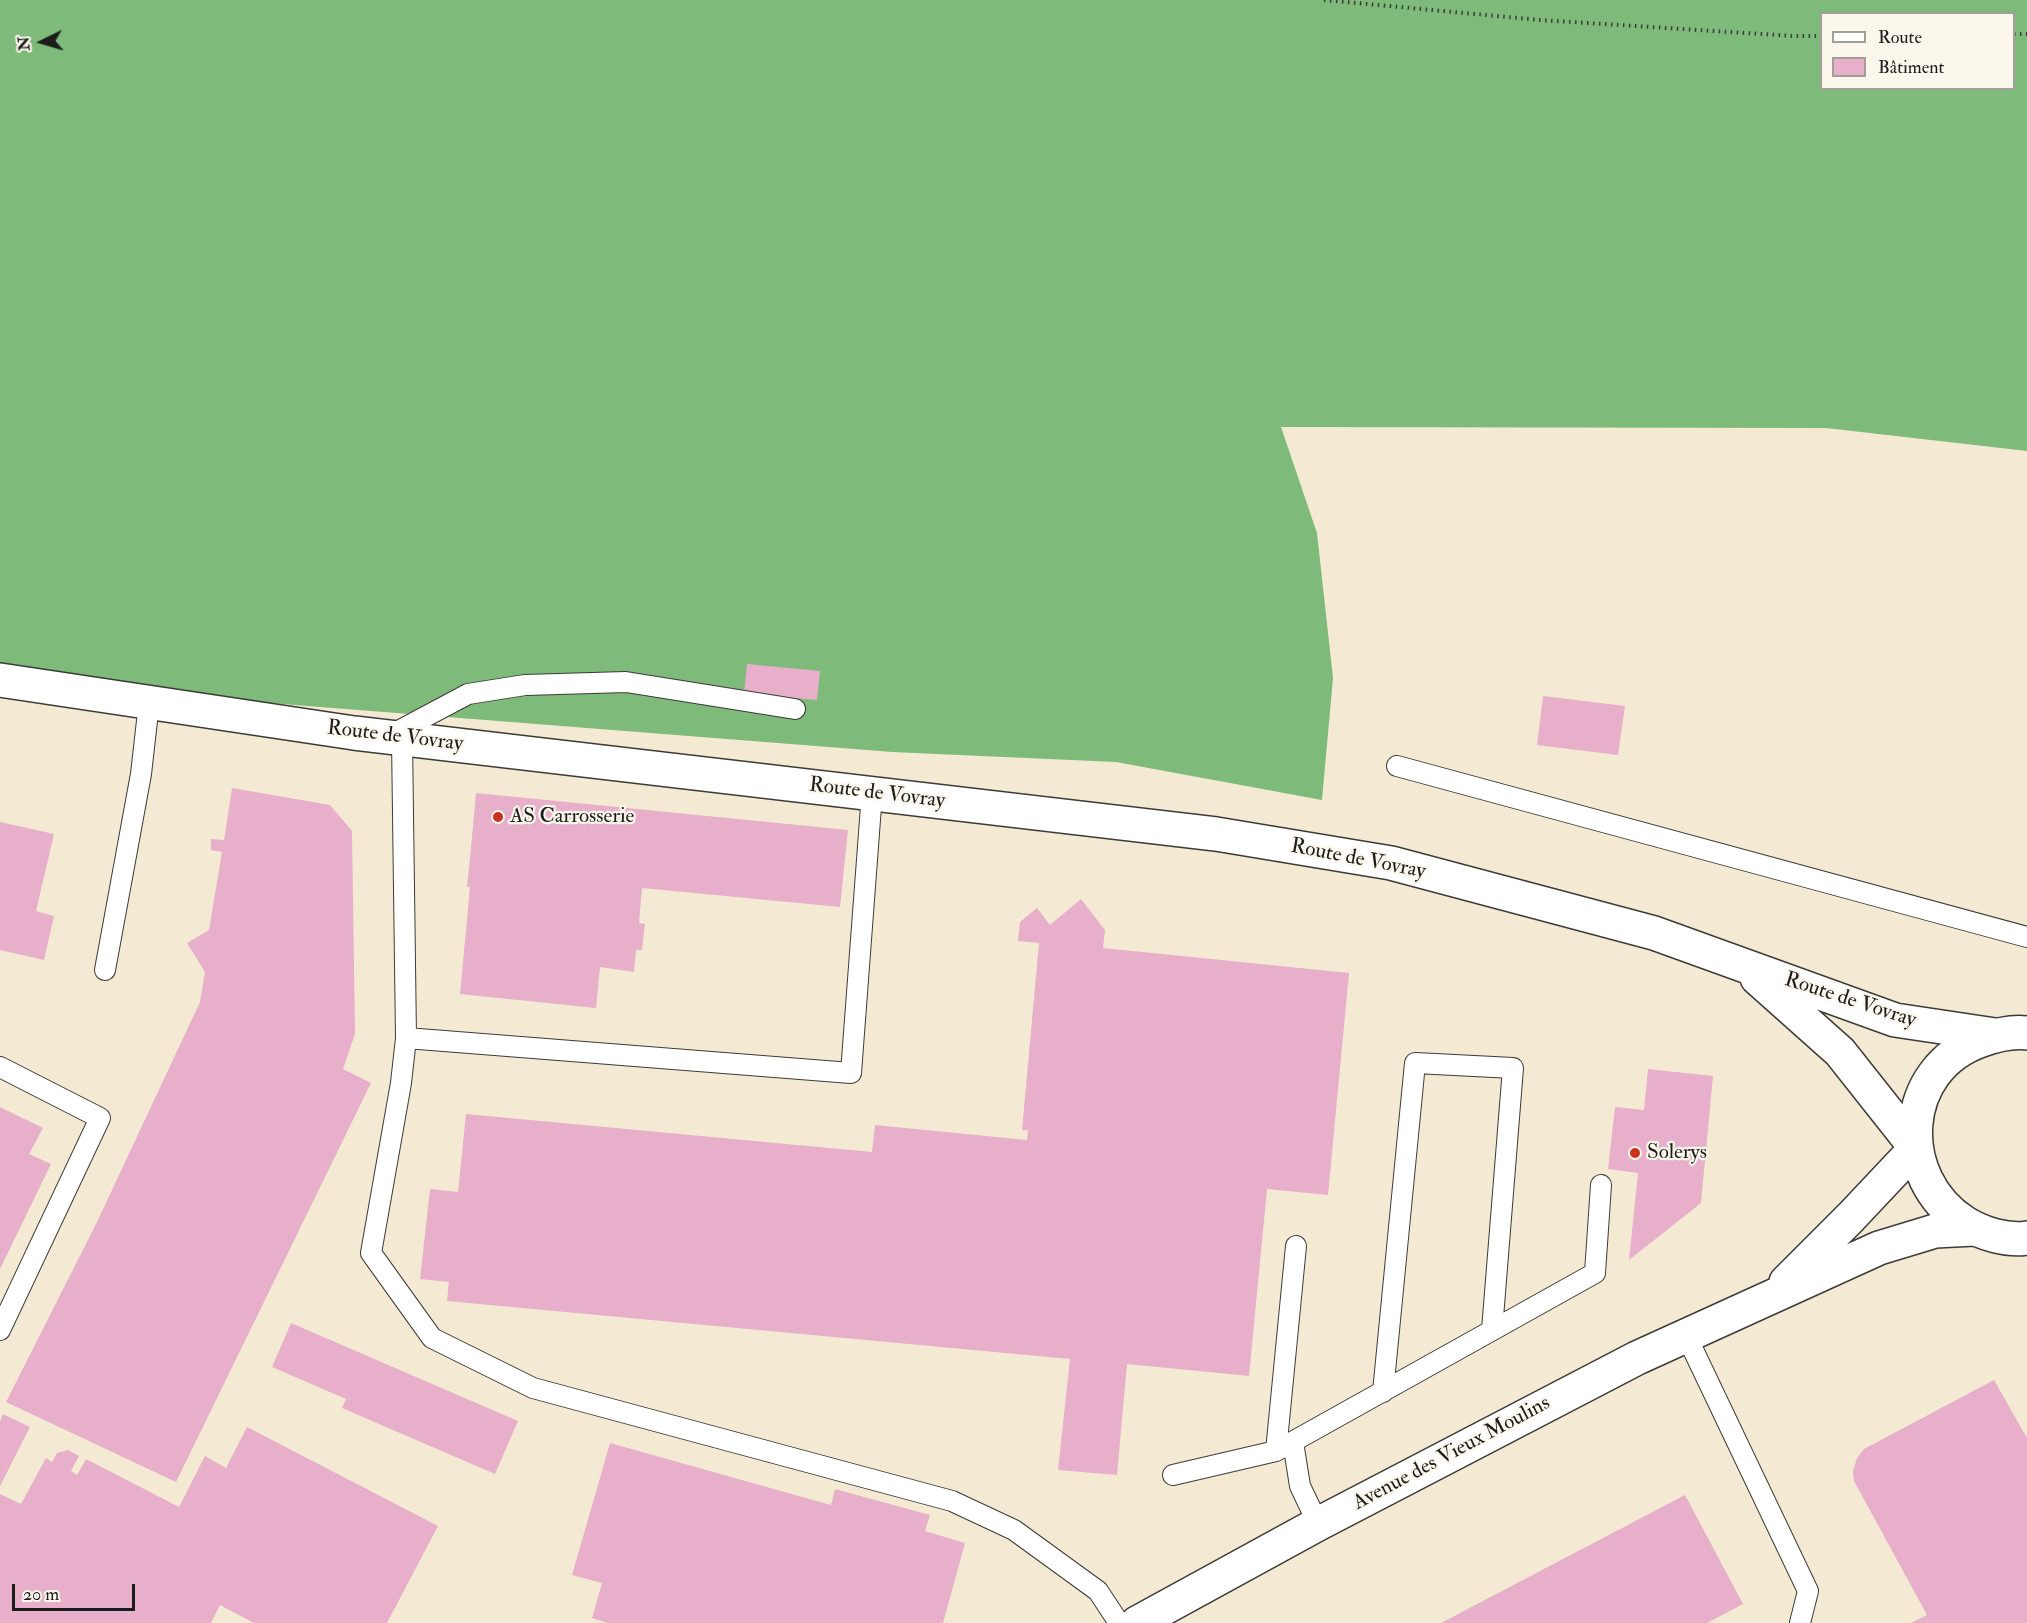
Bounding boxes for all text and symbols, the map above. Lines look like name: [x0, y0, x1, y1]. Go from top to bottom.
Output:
north arrow: [12, 12, 72, 72]
legend: [1820, 12, 2015, 90]
text: Route: [1878, 26, 1922, 49]
text: N: [13, 36, 35, 52]
text: Bâtiment: [1878, 56, 1944, 79]
street label: Route de Vovray: [326, 716, 464, 758]
street label: Route de Vovray: [808, 773, 946, 815]
place label: AS Carrosserie: [510, 804, 634, 830]
marker: AS Carrosserie: [491, 810, 505, 824]
street label: Route de Vovray: [1288, 835, 1428, 885]
street label: Route de Vovray: [1781, 968, 1919, 1034]
place label: Solerys: [1647, 1140, 1707, 1166]
marker: Solerys: [1628, 1146, 1642, 1160]
street label: Avenue des Vieux Moulins: [1349, 1391, 1555, 1517]
scale bar: [15, 1572, 138, 1610]
text: 20 m: [23, 1583, 59, 1606]

